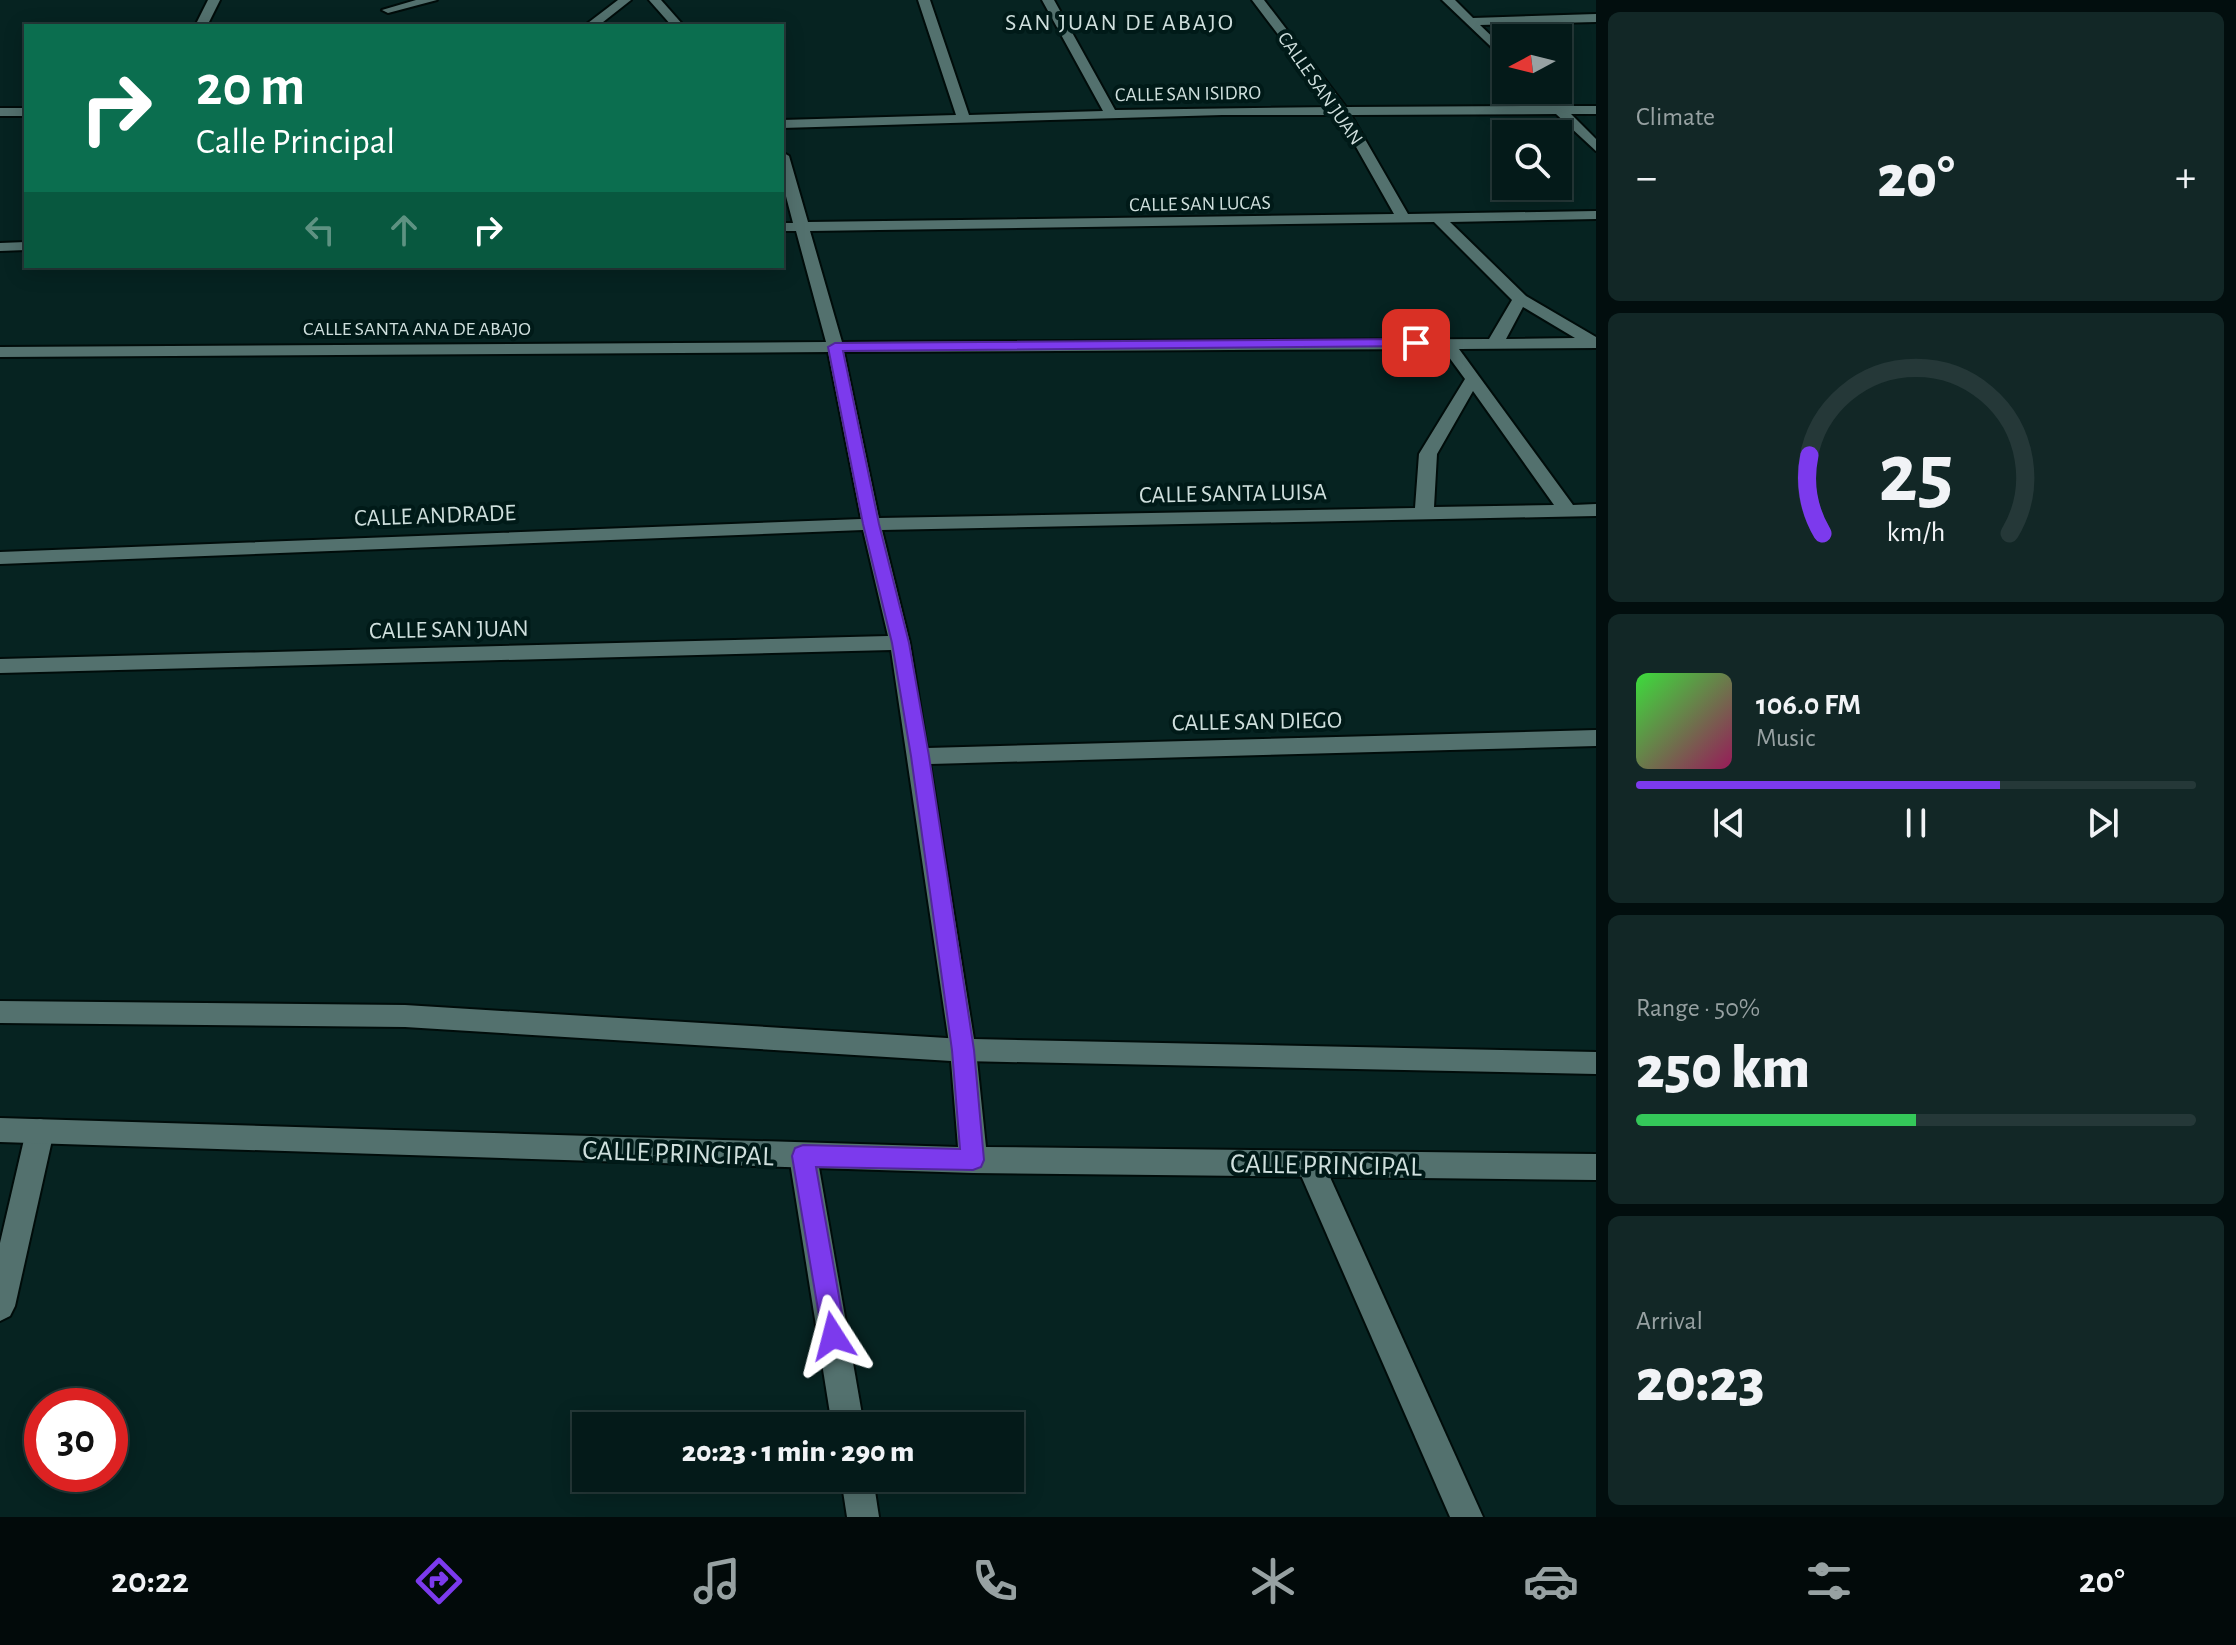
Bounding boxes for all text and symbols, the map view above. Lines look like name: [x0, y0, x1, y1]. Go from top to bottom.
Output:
district label: SAN JUAN DE ABAJO: [1005, 11, 1235, 35]
north arrow: [1492, 24, 1572, 104]
map controls: [1492, 24, 1572, 200]
street label: CALLE SAN JUAN: [1274, 28, 1367, 149]
icon: right: [64, 56, 168, 160]
text: 20 m: [196, 59, 305, 115]
street label: CALLE SAN ISIDRO: [1115, 83, 1261, 105]
text: Climate: [1636, 104, 1715, 130]
button: search: [1492, 120, 1572, 200]
text: Calle Principal: [196, 124, 395, 160]
text: 20°: [1877, 148, 1955, 208]
text: −: [1636, 156, 1657, 200]
text: +: [2175, 156, 2196, 200]
street label: CALLE SAN LUCAS: [1129, 193, 1271, 215]
icon: left: [298, 208, 342, 252]
icon: ahead: [382, 208, 426, 252]
icon: right: [466, 208, 510, 252]
pin: [1382, 309, 1450, 377]
street label: CALLE SANTA ANA DE ABAJO: [303, 319, 531, 339]
icon: arrive: [1394, 321, 1438, 365]
text: 25: [1878, 432, 1954, 516]
street label: CALLE SANTA LUISA: [1139, 480, 1327, 508]
street label: CALLE ANDRADE: [354, 501, 517, 531]
text: km/h: [1887, 518, 1945, 547]
street label: CALLE SAN JUAN: [369, 617, 529, 643]
text: 106.0 FM: [1756, 690, 1861, 720]
street label: CALLE SAN DIEGO: [1172, 709, 1342, 735]
text: Music: [1756, 725, 1815, 751]
icon: previous: [1707, 801, 1751, 845]
icon: pause: [1894, 801, 1938, 845]
icon: next: [2081, 801, 2125, 845]
text: Range · 50%: [1636, 995, 1760, 1021]
text: 250 km: [1636, 1039, 1810, 1099]
street label: CALLE PRINCIPAL: [582, 1137, 774, 1171]
street label: CALLE PRINCIPAL: [1230, 1150, 1422, 1182]
position arrow: [791, 1294, 875, 1378]
text: Arrival: [1636, 1308, 1703, 1334]
text: 20:23: [1636, 1352, 1765, 1412]
speed limit sign: 30: [24, 1388, 128, 1492]
text: 20:23 · 1 min · 290 m: [682, 1437, 914, 1467]
icon: directions: [411, 1553, 467, 1609]
icon: music: [689, 1553, 745, 1609]
icon: phone: [967, 1553, 1023, 1609]
icon: climate: [1245, 1553, 1301, 1609]
icon: car: [1523, 1553, 1579, 1609]
icon: filters: [1801, 1553, 1857, 1609]
text: 20:22: [111, 1563, 189, 1599]
text: 20°: [2079, 1563, 2125, 1599]

